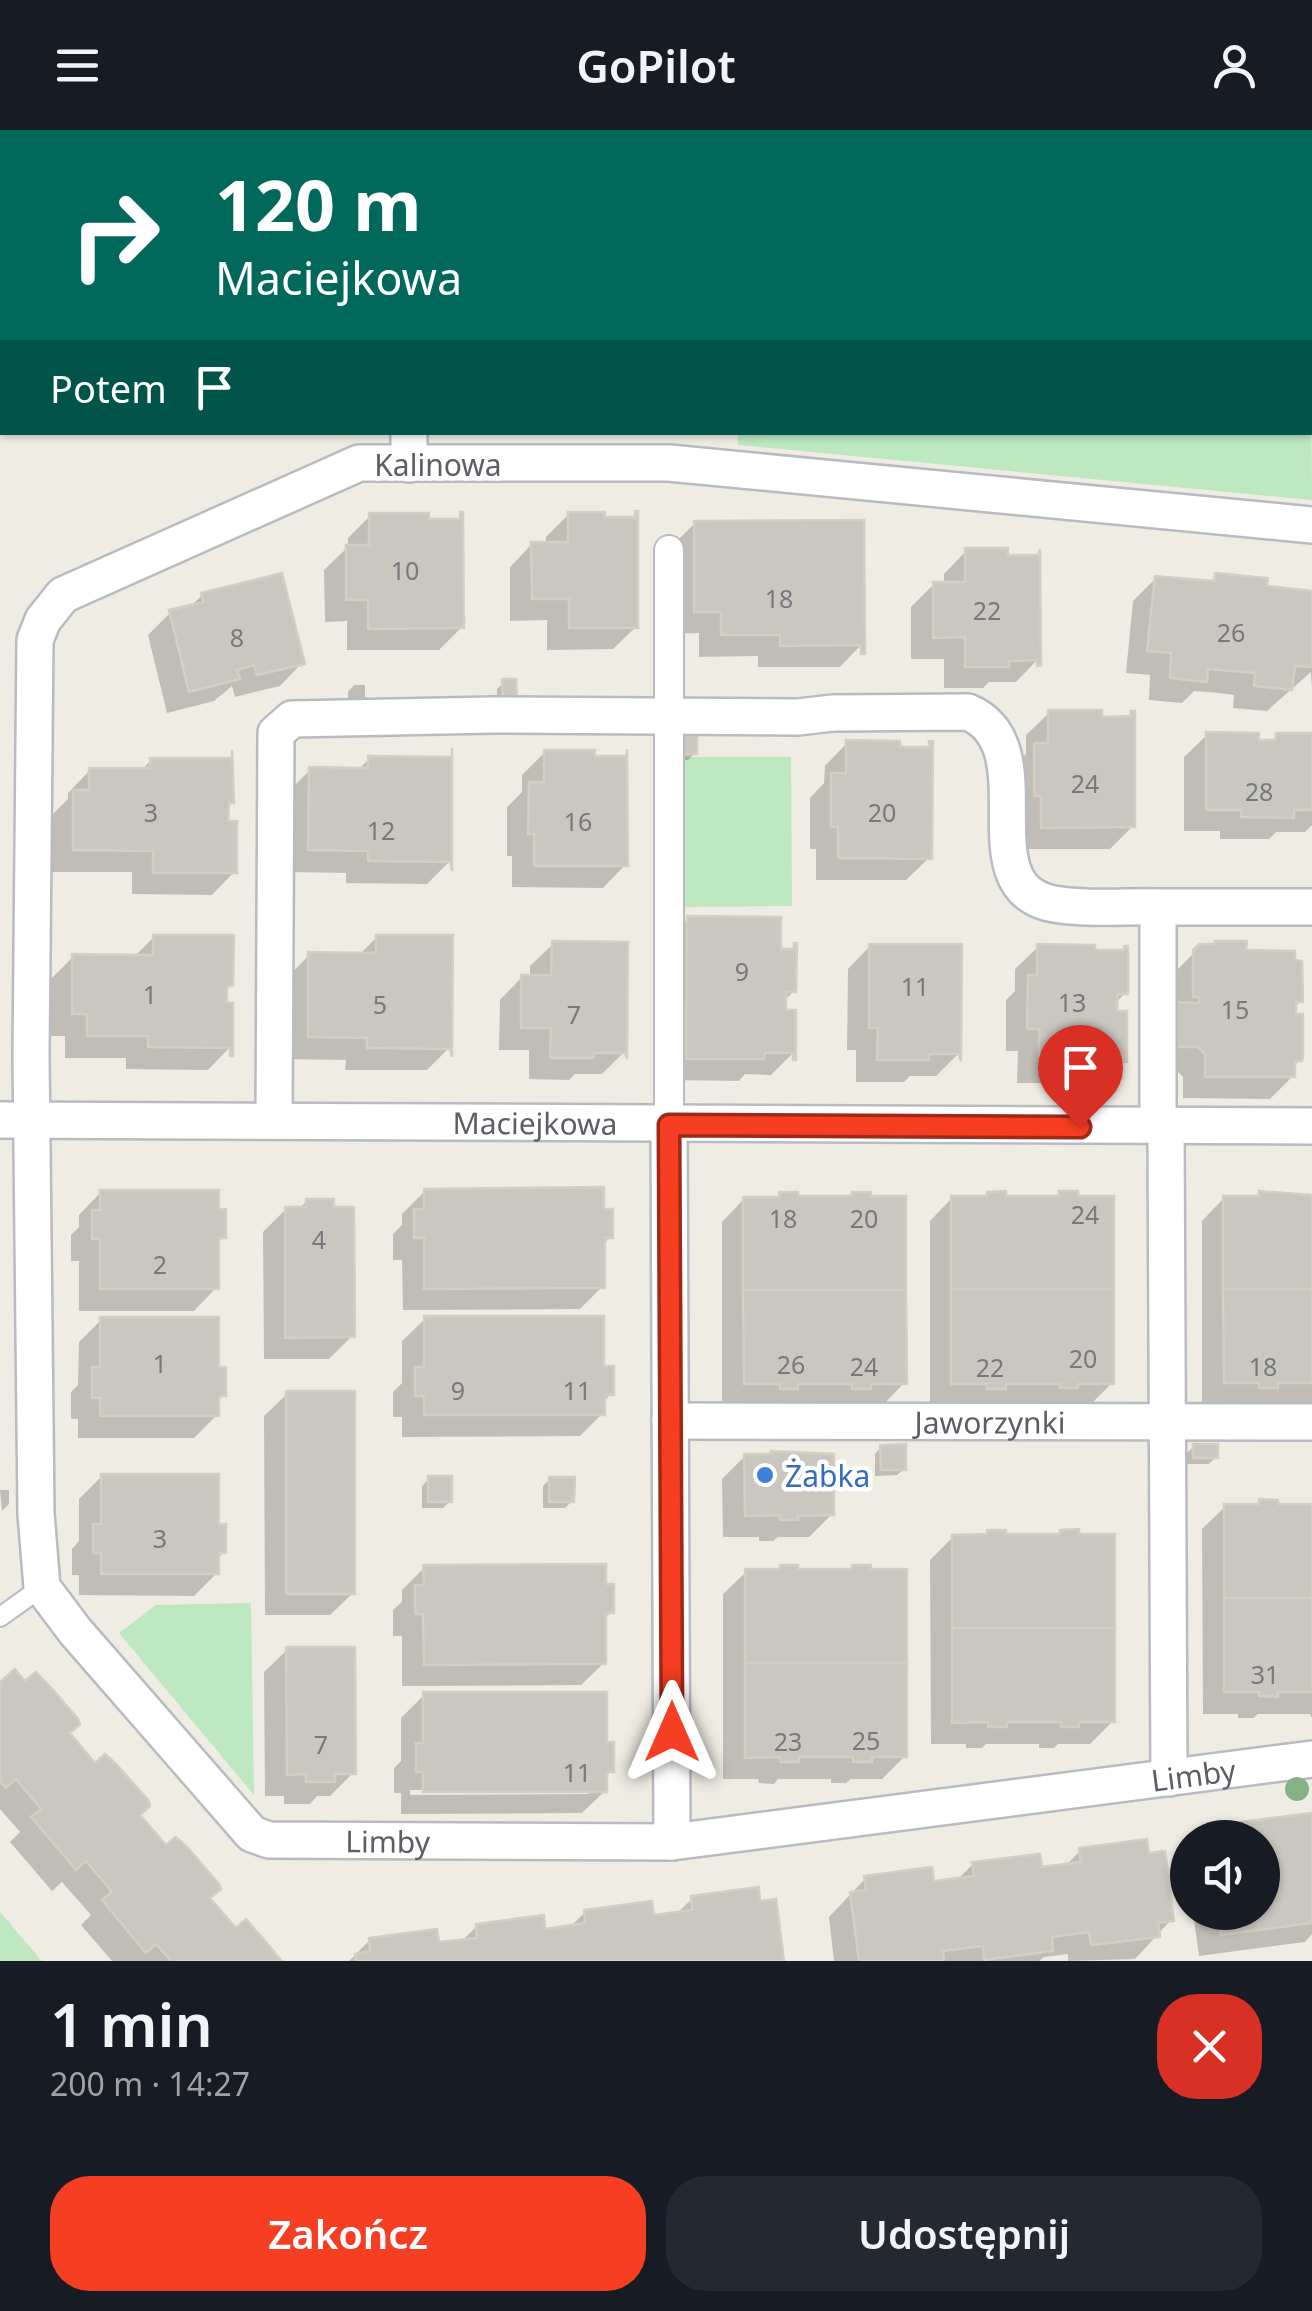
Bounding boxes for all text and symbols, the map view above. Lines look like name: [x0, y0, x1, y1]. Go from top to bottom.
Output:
text: GoPilot: [576, 35, 736, 96]
icon: menu: [50, 38, 105, 93]
icon: person: [1207, 38, 1262, 93]
text: 120 m: [215, 156, 422, 252]
icon: right: [50, 170, 180, 300]
text: Maciejkowa: [215, 247, 462, 308]
icon: arrive: [187, 360, 242, 415]
text: Potem: [50, 362, 167, 414]
street label: Kalinowa: [374, 444, 502, 485]
house number: 10: [391, 553, 419, 587]
house number: 18: [765, 581, 793, 615]
house number: 22: [973, 593, 1001, 627]
house number: 26: [1217, 615, 1245, 649]
house number: 8: [230, 620, 244, 654]
house number: 24: [1071, 766, 1099, 800]
house number: 28: [1245, 774, 1273, 808]
house number: 3: [144, 795, 158, 829]
house number: 20: [868, 795, 896, 829]
house number: 16: [564, 804, 592, 838]
house number: 12: [367, 813, 395, 847]
house number: 9: [735, 954, 749, 988]
house number: 11: [901, 969, 929, 1003]
house number: 1: [143, 977, 157, 1011]
house number: 13: [1058, 985, 1086, 1019]
house number: 5: [373, 987, 387, 1021]
house number: 15: [1221, 992, 1249, 1026]
house number: 7: [567, 997, 581, 1031]
pin: [1038, 1025, 1123, 1128]
icon: arrive: [1053, 1040, 1108, 1095]
street label: Maciejkowa: [452, 1102, 618, 1143]
house number: 24: [1071, 1197, 1099, 1231]
house number: 18: [769, 1201, 797, 1235]
house number: 20: [850, 1201, 878, 1235]
house number: 4: [312, 1222, 326, 1256]
house number: 2: [153, 1247, 167, 1281]
house number: 20: [1069, 1341, 1097, 1375]
house number: 1: [153, 1346, 167, 1380]
house number: 26: [777, 1347, 805, 1381]
house number: 24: [850, 1349, 878, 1383]
house number: 18: [1249, 1349, 1277, 1383]
house number: 22: [976, 1350, 1004, 1384]
house number: 9: [451, 1373, 465, 1407]
house number: 11: [563, 1373, 591, 1407]
street label: Jaworzynki: [911, 1401, 1066, 1442]
place label: Żabka: [785, 1455, 870, 1496]
marker: Żabka: [754, 1464, 776, 1486]
house number: 3: [153, 1521, 167, 1555]
house number: 31: [1251, 1657, 1279, 1691]
position arrow: [620, 1680, 724, 1784]
house number: 25: [852, 1723, 880, 1757]
house number: 23: [774, 1724, 802, 1758]
house number: 7: [314, 1727, 328, 1761]
street label: Limby: [1149, 1749, 1239, 1800]
house number: 11: [563, 1755, 591, 1789]
street label: Limby: [345, 1820, 431, 1861]
map controls: [1170, 1820, 1280, 1930]
button: sound: [1170, 1820, 1280, 1930]
text: 1 min: [50, 1983, 213, 2065]
button: close: [1157, 1994, 1262, 2099]
text: 200 m · 14:27: [50, 2062, 250, 2105]
button: Zakończ: [50, 2176, 646, 2291]
button: Udostępnij: [666, 2176, 1262, 2291]

